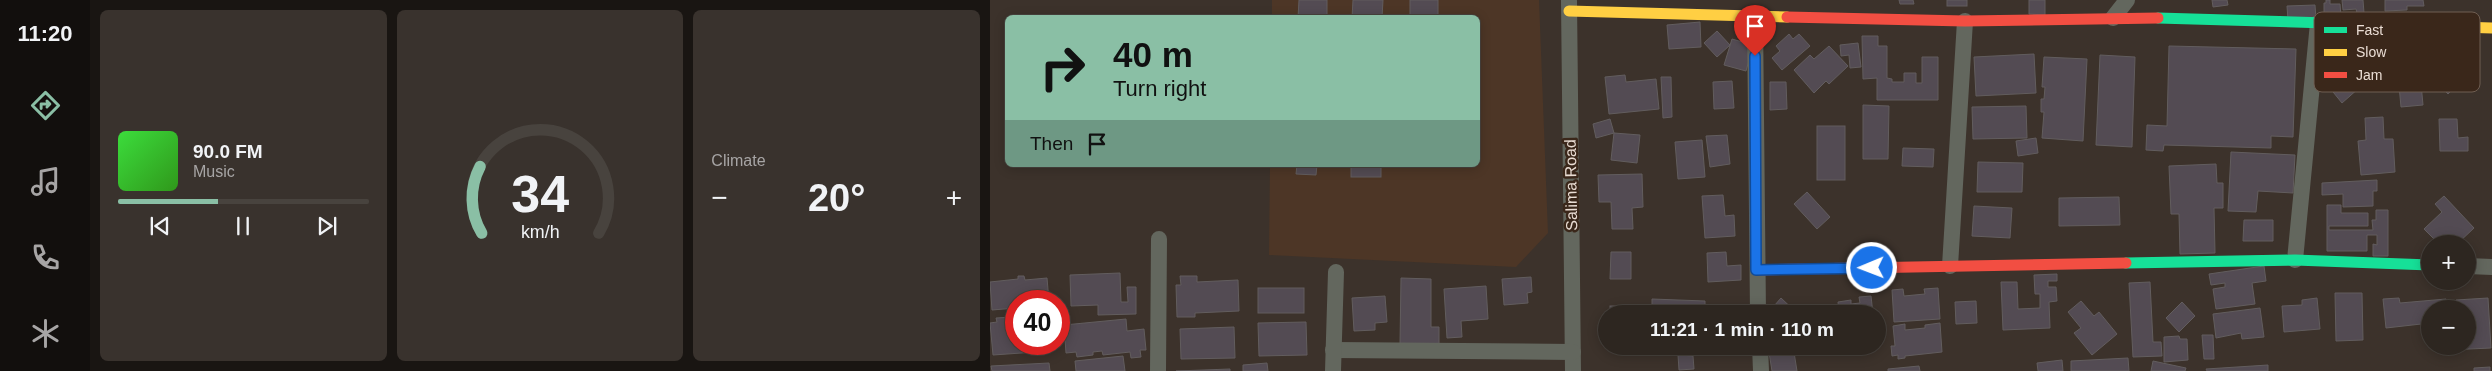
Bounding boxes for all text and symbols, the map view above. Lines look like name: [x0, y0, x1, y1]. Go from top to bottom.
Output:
pin: [1734, 5, 1776, 56]
icon: arrive: [1741, 12, 1769, 40]
legend: [2314, 12, 2480, 92]
text: 11:20: [17, 21, 73, 46]
text: Fast: [2356, 22, 2383, 38]
icon: right: [1030, 35, 1095, 100]
text: 40 m: [1113, 35, 1193, 74]
text: Slow: [2356, 44, 2387, 60]
text: Jam: [2356, 67, 2382, 83]
text: Turn right: [1113, 76, 1206, 101]
icon: directions: [28, 88, 63, 123]
icon: arrive: [1083, 130, 1111, 158]
text: Then: [1030, 133, 1073, 154]
street label: Salima Road: [1562, 139, 1580, 231]
text: 90.0 FM: [193, 141, 263, 162]
text: Climate: [711, 152, 766, 169]
text: Music: [193, 163, 235, 180]
icon: music: [28, 164, 63, 199]
text: 34: [511, 165, 569, 223]
text: 20°: [808, 177, 865, 219]
text: −: [711, 182, 728, 213]
text: +: [946, 182, 962, 213]
icon: previous: [146, 212, 174, 240]
icon: pause: [229, 212, 257, 240]
icon: next: [313, 212, 341, 240]
text: km/h: [521, 222, 559, 242]
map controls: [2421, 235, 2476, 355]
button: +: [2421, 235, 2476, 290]
icon: phone: [28, 240, 63, 275]
position arrow: [1845, 241, 1897, 293]
speed limit sign: 40: [1005, 290, 1070, 355]
button: −: [2421, 300, 2476, 355]
icon: climate: [28, 316, 63, 351]
text: 11:21 · 1 min · 110 m: [1650, 319, 1834, 340]

